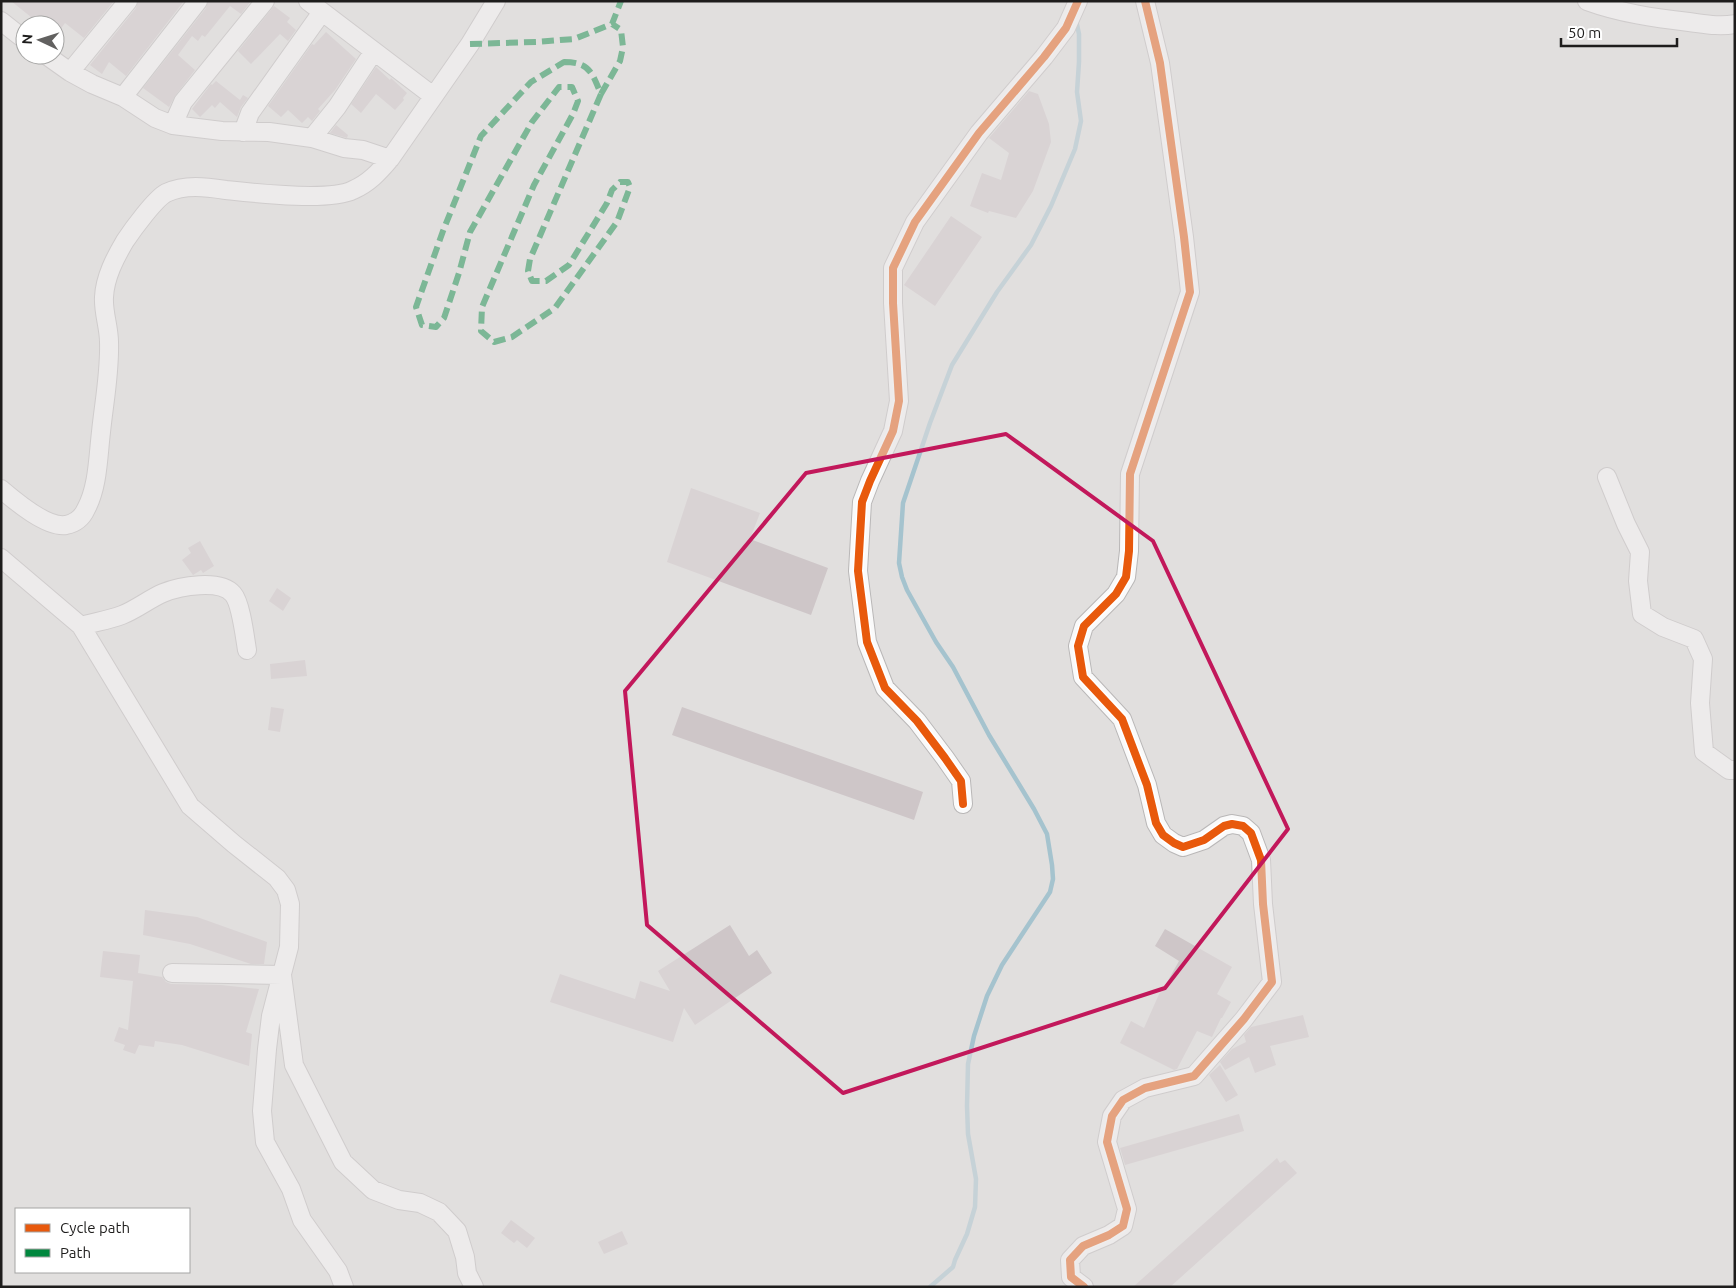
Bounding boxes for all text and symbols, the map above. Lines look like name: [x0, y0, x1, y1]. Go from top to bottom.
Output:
north arrow: [15, 15, 65, 65]
scale bar: [1561, 15, 1677, 47]
text: 50 m: [1568, 24, 1601, 41]
text: N: [19, 33, 35, 45]
legend: [15, 1208, 190, 1273]
text: Cycle path: [60, 1219, 130, 1236]
text: Path: [60, 1244, 91, 1261]

